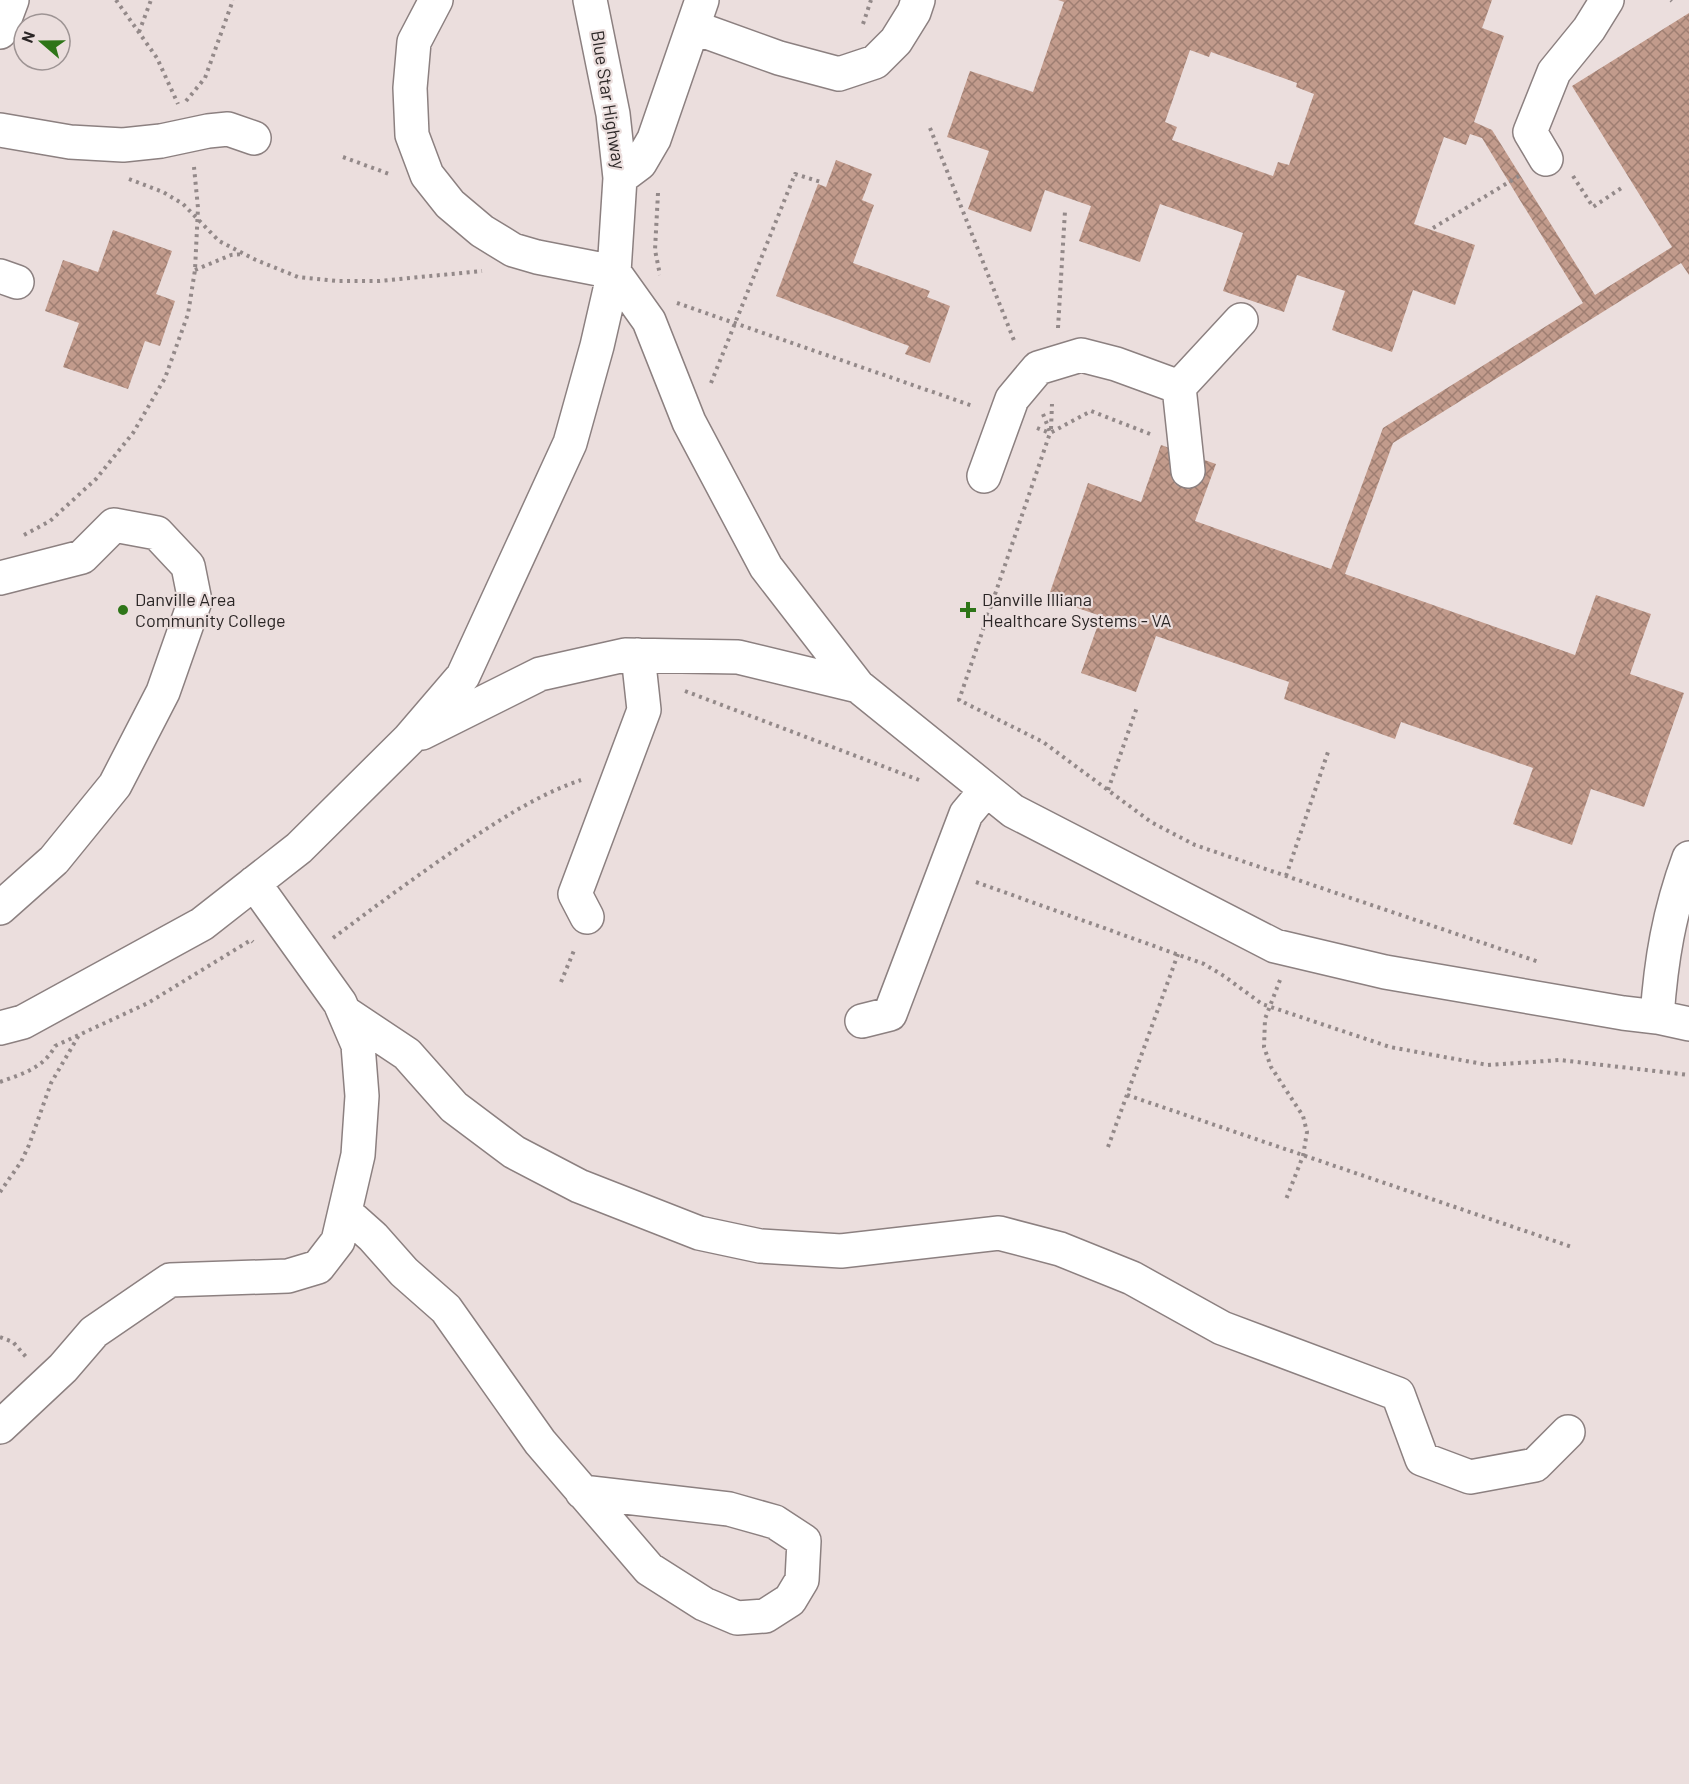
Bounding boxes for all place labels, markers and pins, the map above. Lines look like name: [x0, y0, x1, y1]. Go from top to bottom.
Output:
place label: Danville Area Community College: [135, 588, 286, 631]
place label: Danville Illiana Healthcare Systems - VA: [982, 588, 1171, 631]
marker: Danville Illiana Healthcare Systems - VA: [959, 601, 977, 619]
marker: Danville Area Community College: [116, 603, 130, 617]

